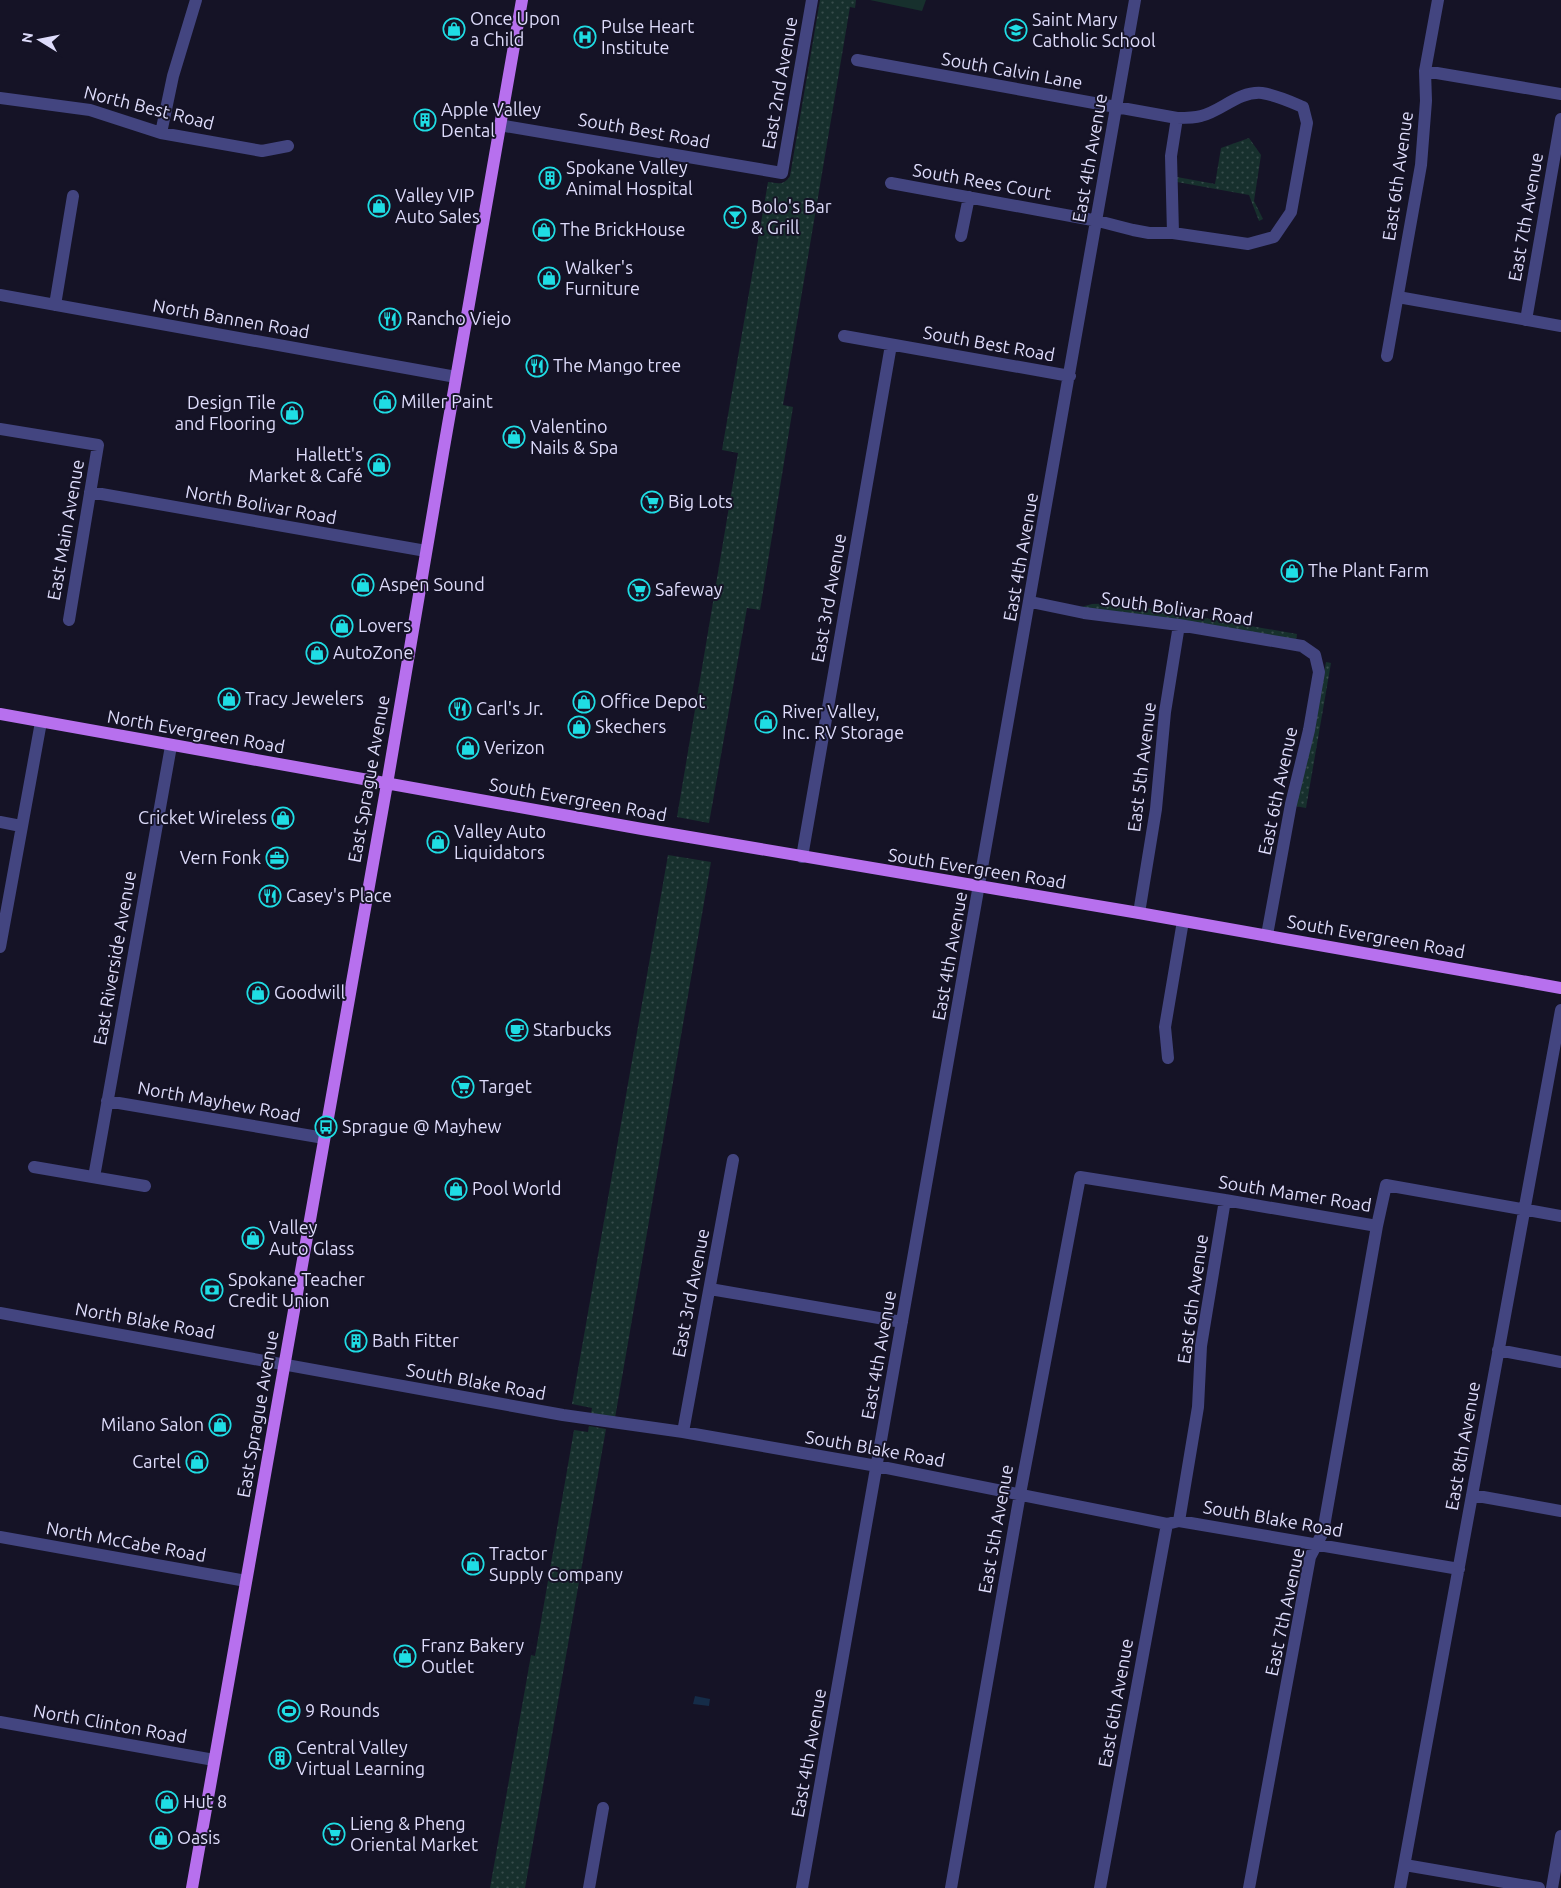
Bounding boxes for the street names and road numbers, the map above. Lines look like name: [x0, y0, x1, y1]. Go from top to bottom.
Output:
street label: East 2nd Avenue: [758, 15, 801, 151]
street label: South Calvin Lane: [940, 48, 1084, 92]
street label: North Best Road: [82, 81, 216, 133]
street label: East 4th Avenue: [1068, 92, 1110, 224]
street label: South Best Road: [577, 109, 712, 151]
street label: East 6th Avenue: [1378, 110, 1416, 242]
street label: East 7th Avenue: [1504, 151, 1546, 283]
street label: South Rees Court: [911, 159, 1053, 203]
street label: North Bannen Road: [151, 294, 311, 342]
street label: South Best Road: [922, 322, 1057, 364]
street label: East Main Avenue: [43, 458, 87, 602]
street label: North Bolivar Road: [184, 481, 338, 527]
street label: East 4th Avenue: [999, 491, 1041, 623]
street label: East 3rd Avenue: [807, 532, 849, 664]
street label: South Bolivar Road: [1100, 587, 1254, 629]
street label: East Sprague Avenue: [343, 694, 393, 864]
street label: East 5th Avenue: [1123, 701, 1159, 833]
street label: North Evergreen Road: [106, 706, 287, 756]
street label: East 6th Avenue: [1254, 725, 1300, 857]
street label: South Evergreen Road: [488, 774, 669, 824]
street label: South Evergreen Road: [887, 844, 1068, 892]
street label: East Riverside Avenue: [89, 869, 139, 1047]
street label: East 4th Avenue: [928, 890, 970, 1022]
street label: South Evergreen Road: [1286, 911, 1467, 961]
street label: North Mayhew Road: [136, 1077, 302, 1125]
street label: South Mamer Road: [1217, 1171, 1373, 1215]
street label: East 3rd Avenue: [668, 1227, 712, 1359]
street label: East 6th Avenue: [1173, 1233, 1211, 1365]
street label: East 4th Avenue: [857, 1289, 899, 1421]
street label: North Blake Road: [74, 1298, 217, 1342]
street label: East Sprague Avenue: [232, 1329, 282, 1499]
street label: South Blake Road: [405, 1359, 548, 1403]
street label: East 8th Avenue: [1441, 1380, 1483, 1512]
street label: South Blake Road: [804, 1426, 947, 1470]
street label: East 5th Avenue: [974, 1463, 1016, 1595]
street label: South Blake Road: [1202, 1496, 1345, 1540]
street label: North McCabe Road: [45, 1517, 208, 1565]
street label: East 7th Avenue: [1261, 1546, 1307, 1678]
street label: East 6th Avenue: [1094, 1637, 1136, 1769]
street label: East 4th Avenue: [787, 1687, 829, 1819]
street label: North Clinton Road: [32, 1700, 189, 1746]

